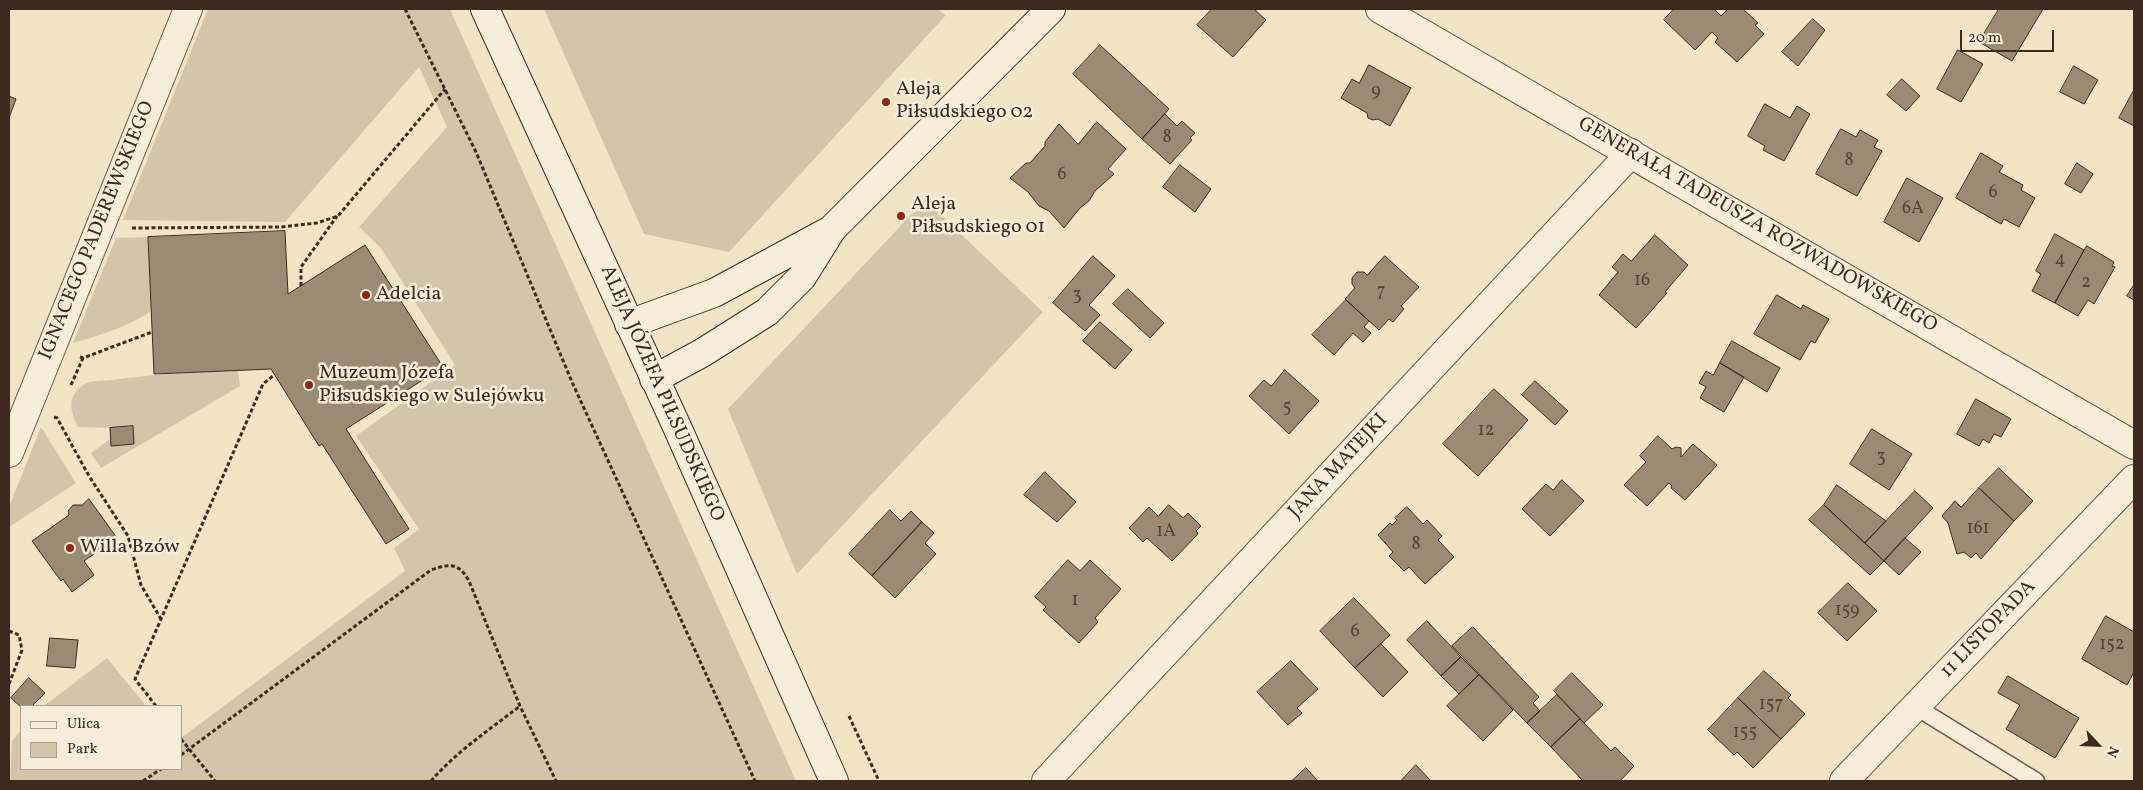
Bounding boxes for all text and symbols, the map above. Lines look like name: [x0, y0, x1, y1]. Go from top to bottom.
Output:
scale bar: [1963, 20, 2057, 52]
text: 20 m: [1968, 28, 2001, 49]
place label: Aleja Piłsudskiego 02: [896, 78, 1033, 125]
house number: 9: [1371, 82, 1381, 104]
marker: Aleja Piłsudskiego 02: [880, 96, 892, 108]
street label: IGNACEGO PADEREWSKIEGO: [35, 98, 161, 364]
street label: GENERAŁA TADEUSZA ROZWADOWSKIEGO: [1573, 113, 1941, 339]
house number: 8: [1162, 128, 1172, 150]
house number: 8: [1844, 151, 1854, 173]
house number: 6: [1057, 165, 1067, 187]
house number: 6: [1988, 183, 1998, 205]
place label: Aleja Piłsudskiego 01: [911, 193, 1045, 240]
house number: 6A: [1902, 199, 1924, 221]
marker: Aleja Piłsudskiego 01: [895, 210, 907, 222]
house number: 4: [2055, 250, 2065, 272]
street label: ALEJA JÓZEFA PIŁSUDSKIEGO: [594, 262, 728, 526]
house number: 16: [1634, 271, 1650, 293]
house number: 2: [2081, 273, 2091, 295]
house number: 7: [1377, 282, 1385, 304]
place label: Adelcia: [376, 283, 441, 307]
house number: 3: [1072, 286, 1082, 308]
marker: Adelcia: [360, 289, 372, 301]
place label: Muzeum Józefa Piłsudskiego w Sulejówku: [319, 362, 545, 409]
marker: Muzeum Józefa Piłsudskiego w Sulejówku: [303, 379, 315, 391]
house number: 5: [1283, 398, 1291, 420]
street label: JANA MATEJKI: [1284, 409, 1394, 525]
house number: 12: [1478, 421, 1494, 443]
house number: 3: [1876, 448, 1886, 470]
house number: 161: [1966, 519, 1990, 541]
house number: 1A: [1156, 522, 1176, 544]
house number: 8: [1411, 535, 1421, 557]
place label: Willa Bzów: [80, 536, 180, 560]
marker: Willa Bzów: [64, 542, 76, 554]
street label: 11 LISTOPADA: [1936, 576, 2042, 684]
house number: 1: [1072, 591, 1078, 613]
house number: 159: [1835, 601, 1859, 623]
house number: 6: [1350, 622, 1360, 644]
house number: 152: [2099, 635, 2125, 657]
house number: 157: [1759, 695, 1783, 717]
legend: [20, 705, 182, 770]
text: Ulica: [67, 714, 100, 735]
north arrow: [2073, 720, 2123, 770]
house number: 155: [1733, 723, 1757, 745]
text: Park: [67, 739, 98, 760]
text: N: [2101, 743, 2123, 760]

